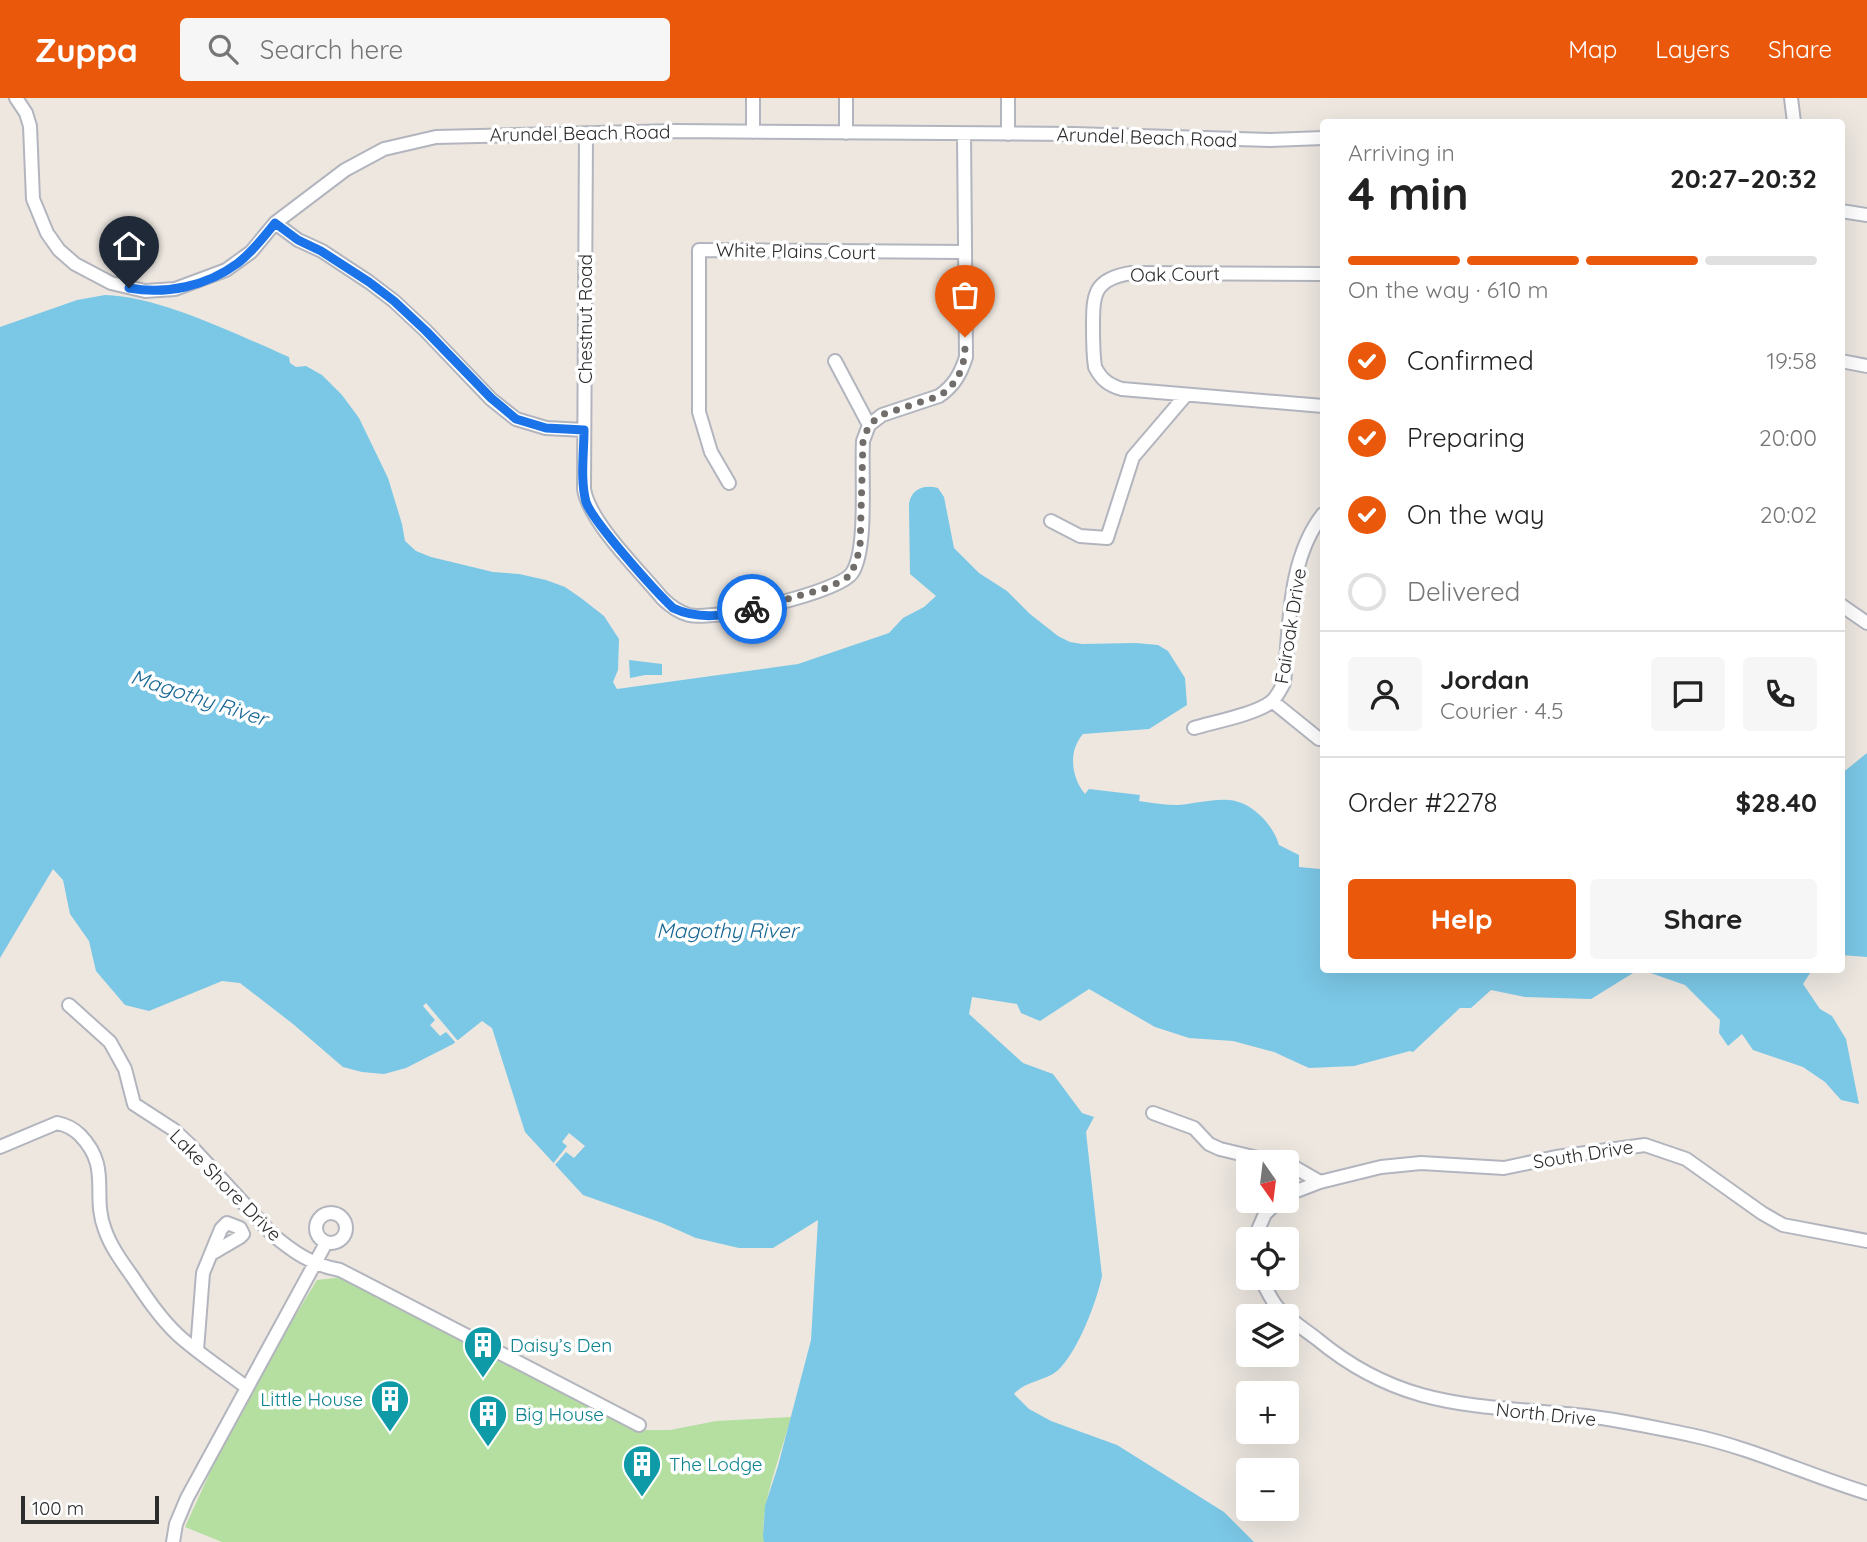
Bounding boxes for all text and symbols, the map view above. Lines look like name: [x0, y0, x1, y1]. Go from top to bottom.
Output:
search box: [180, 18, 670, 81]
text: Zuppa: [35, 29, 138, 70]
icon: search: [204, 30, 242, 68]
text: Search here: [260, 33, 403, 66]
text: Map: [1568, 34, 1617, 64]
text: Layers: [1655, 34, 1730, 64]
text: Share: [1768, 34, 1832, 64]
street label: Arundel Beach Road: [489, 119, 671, 147]
street label: Arundel Beach Road: [1056, 122, 1238, 152]
text: Arriving in: [1348, 138, 1455, 167]
text: 20:27–20:32: [1670, 162, 1817, 195]
text: 4 min: [1348, 164, 1469, 222]
pin: [99, 216, 159, 288]
icon: home: [110, 227, 148, 265]
street label: White Plains Court: [716, 238, 876, 264]
street label: Chestnut Road: [573, 254, 597, 384]
street label: Oak Court: [1130, 261, 1220, 287]
pin: [935, 265, 995, 337]
text: On the way · 610 m: [1348, 275, 1548, 304]
icon: bag: [946, 276, 984, 314]
icon: check: [1348, 342, 1386, 380]
text: Confirmed: [1407, 344, 1534, 377]
text: 19:58: [1766, 346, 1817, 375]
icon: check: [1348, 419, 1386, 457]
text: Preparing: [1407, 421, 1525, 454]
text: 20:00: [1759, 423, 1817, 452]
icon: check: [1348, 496, 1386, 534]
text: On the way: [1407, 498, 1545, 531]
text: 20:02: [1760, 500, 1817, 529]
street label: Fairoak Drive: [1269, 566, 1311, 686]
courier: [717, 574, 787, 644]
text: Delivered: [1407, 575, 1520, 608]
icon: bike: [733, 590, 771, 628]
button: person: [1348, 657, 1422, 731]
button: chat: [1651, 657, 1725, 731]
button: phone: [1743, 657, 1817, 731]
water label: Magothy River: [128, 663, 273, 732]
text: Jordan: [1440, 663, 1529, 696]
text: Courier · 4.5: [1440, 696, 1564, 725]
text: Order #2278: [1348, 786, 1498, 819]
text: $28.40: [1735, 786, 1817, 819]
button: Help: [1348, 879, 1576, 959]
button: Share: [1590, 879, 1817, 959]
water label: Magothy River: [656, 917, 801, 943]
street label: Lake Shore Drive: [165, 1124, 287, 1246]
street label: South Drive: [1531, 1134, 1635, 1174]
north arrow: [1236, 1150, 1298, 1213]
map controls: [1236, 1150, 1299, 1521]
button: locate: [1236, 1227, 1299, 1290]
button: layers: [1236, 1304, 1299, 1367]
building icon: Daisy’s Den: [462, 1324, 504, 1379]
place label: Daisy’s Den: [510, 1333, 612, 1357]
building icon: Little House: [369, 1378, 411, 1433]
button: +: [1236, 1381, 1299, 1444]
place label: Little House: [260, 1387, 363, 1411]
building icon: Big House: [467, 1393, 509, 1448]
street label: North Drive: [1495, 1397, 1597, 1431]
place label: Big House: [515, 1402, 604, 1426]
building icon: The Lodge: [621, 1443, 663, 1498]
place label: The Lodge: [669, 1452, 763, 1476]
button: −: [1236, 1458, 1299, 1521]
scale bar: [21, 1493, 159, 1525]
text: 100 m: [32, 1496, 84, 1520]

